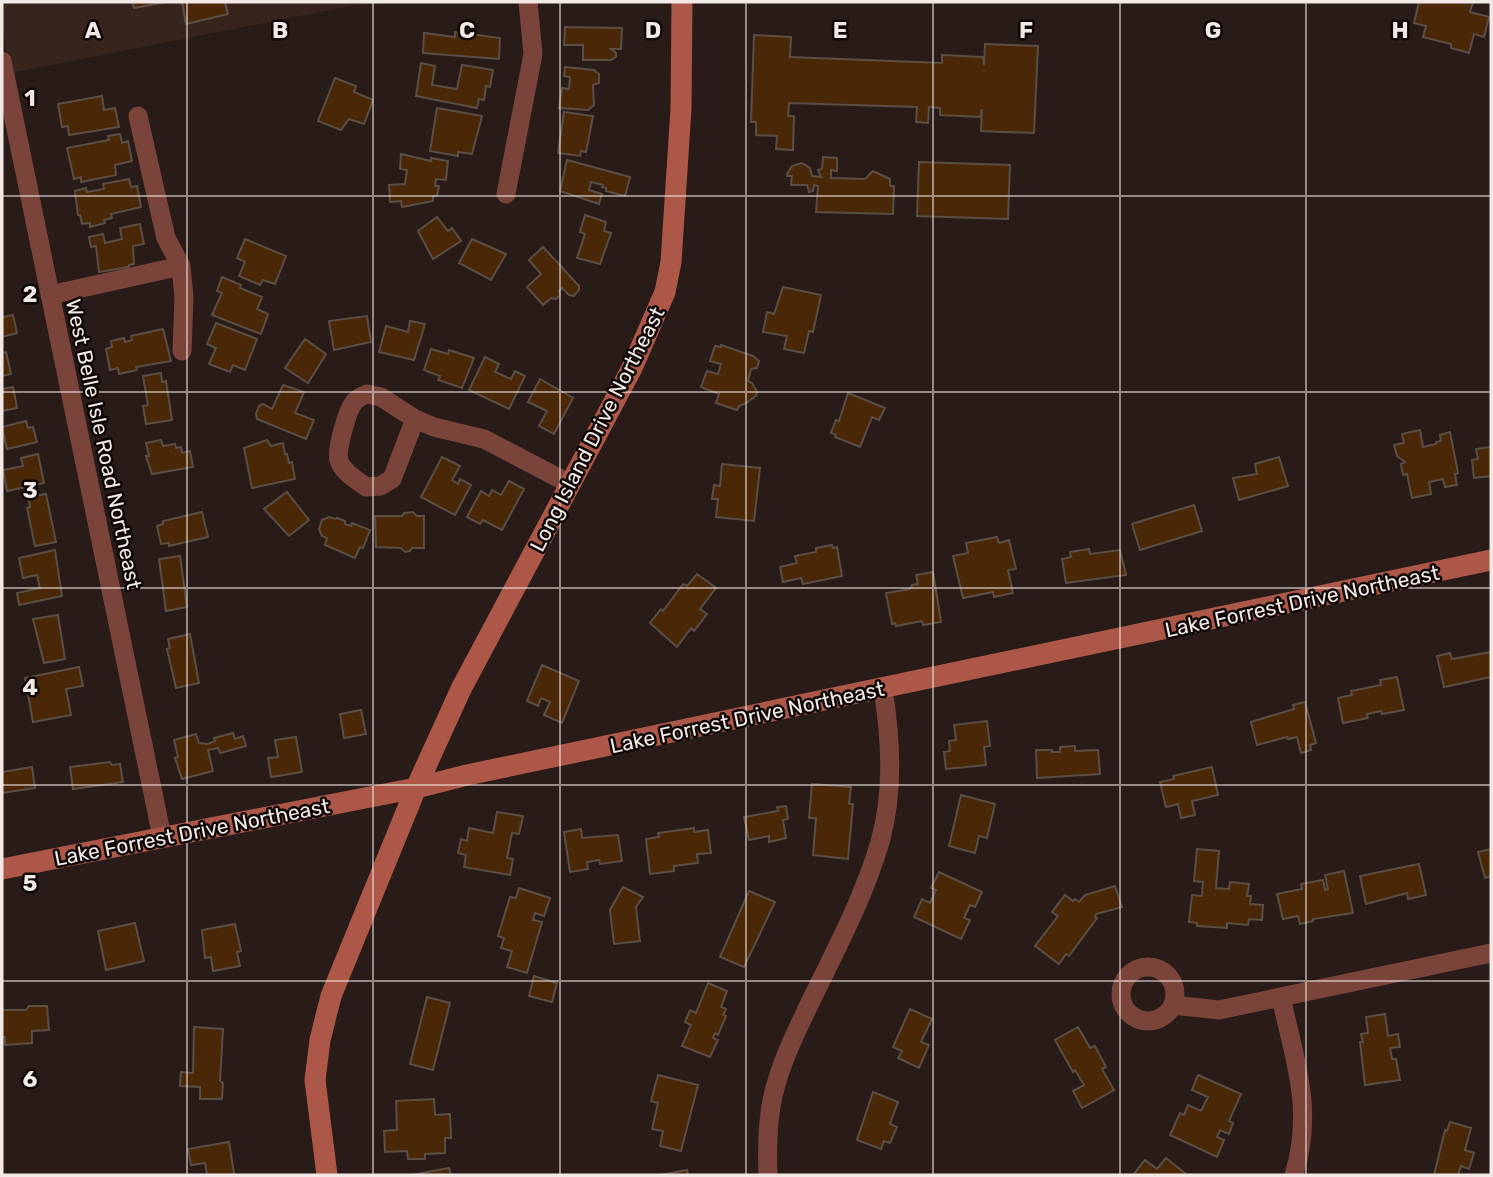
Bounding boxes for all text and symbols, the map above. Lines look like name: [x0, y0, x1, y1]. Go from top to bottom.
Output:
text: A: [85, 16, 102, 44]
text: B: [272, 16, 288, 44]
text: C: [459, 16, 475, 44]
text: D: [645, 16, 661, 44]
text: E: [833, 16, 847, 44]
text: F: [1019, 16, 1033, 44]
text: G: [1205, 16, 1221, 44]
text: H: [1391, 16, 1409, 44]
text: 1: [24, 84, 36, 112]
text: 2: [23, 280, 37, 308]
street label: West Belle Isle Road Northeast: [61, 296, 147, 592]
street label: Long Island Drive Northeast: [524, 303, 670, 555]
text: 3: [22, 476, 38, 504]
street label: Lake Forrest Drive Northeast: [1163, 560, 1441, 642]
text: 4: [22, 673, 38, 701]
street label: Lake Forrest Drive Northeast: [608, 676, 886, 758]
street label: Lake Forrest Drive Northeast: [52, 793, 332, 871]
text: 5: [23, 869, 38, 897]
text: 6: [23, 1065, 38, 1093]

